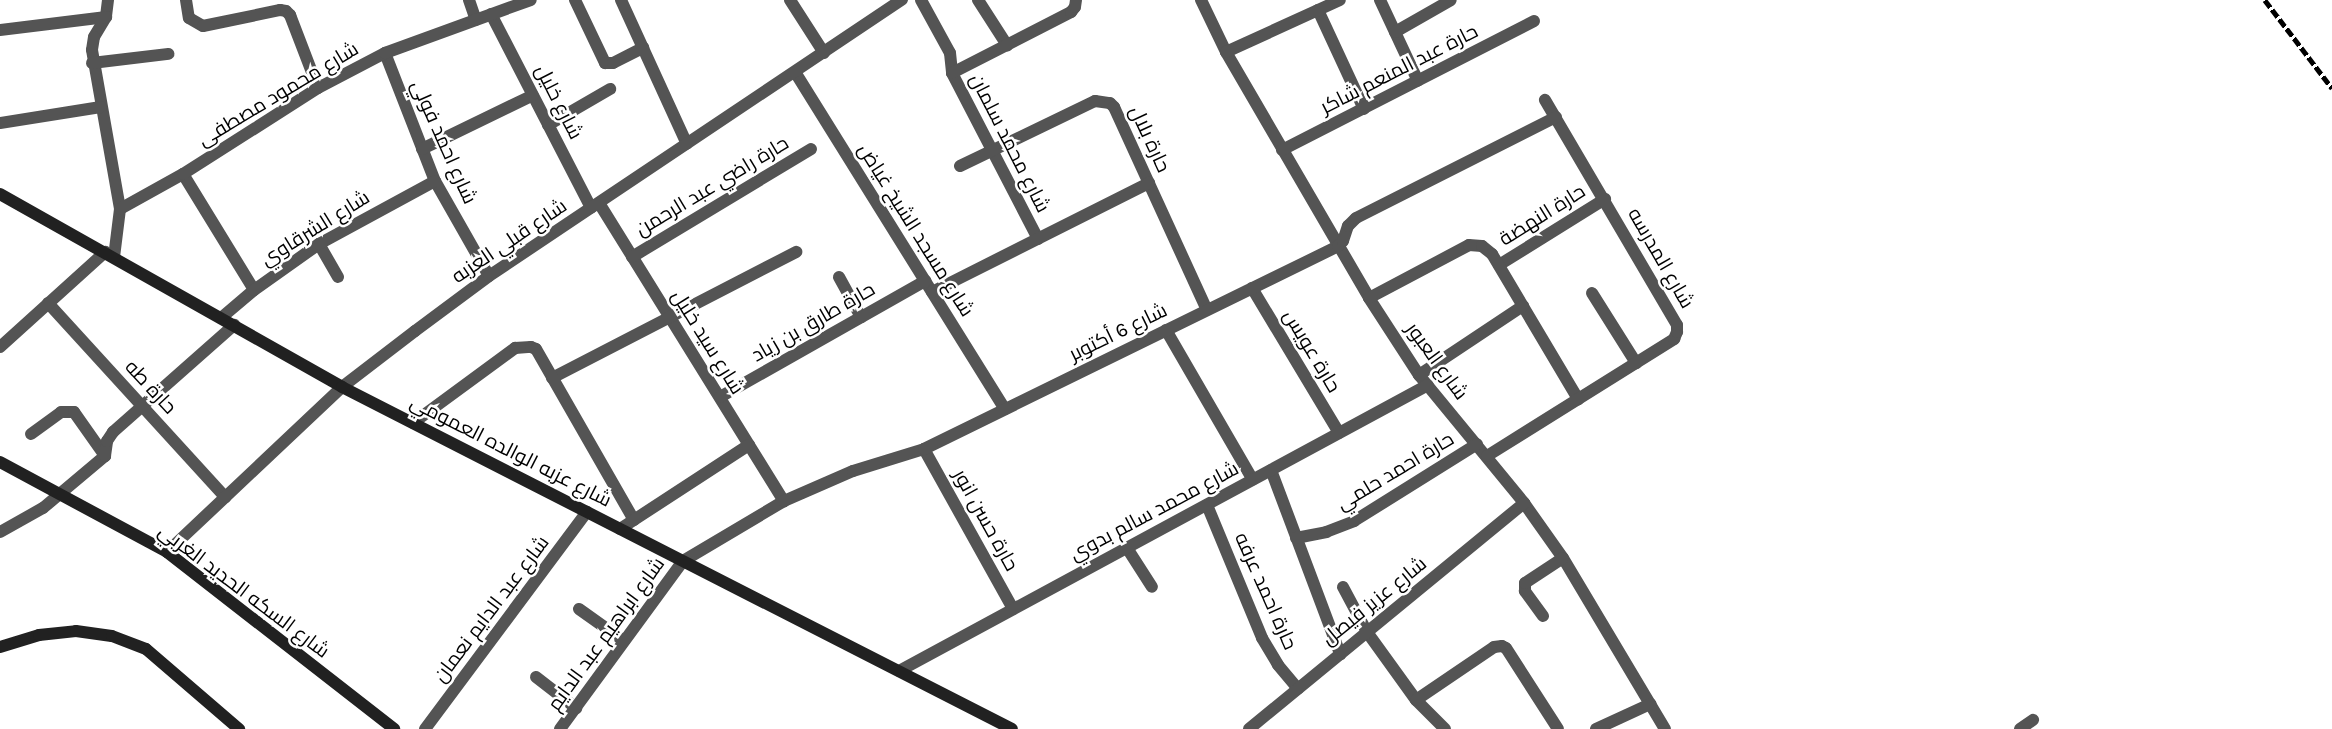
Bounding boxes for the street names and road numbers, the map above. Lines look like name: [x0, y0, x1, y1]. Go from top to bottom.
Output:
street label: حارة عبد المنعم شاكر: [1316, 19, 1482, 119]
street label: شارع محمود مصطفى: [193, 37, 363, 151]
street label: شارع خليل: [530, 61, 588, 143]
street label: شارع محمد سلمان: [965, 70, 1055, 216]
street label: شارع احمد فولي: [406, 76, 482, 208]
street label: حارة بلال: [1124, 102, 1176, 176]
street label: حارة راضي عبد الرحمن: [631, 131, 793, 241]
street label: شارع مسجد الشيخ غياض: [853, 139, 979, 321]
street label: حارة النهضة: [1494, 179, 1590, 251]
street label: شارع الشرقاوي: [256, 185, 374, 271]
street label: شارع قبلي العزبه: [447, 194, 571, 288]
street label: شارع المدرسه: [1623, 204, 1699, 312]
street label: حارة طارق بن زياد: [747, 277, 879, 367]
street label: شارع سيد خليل: [666, 285, 750, 399]
street label: شارع 6 أكتوبر: [1065, 298, 1171, 366]
street label: حارة عويس: [1278, 305, 1346, 397]
street label: شارع العبور: [1401, 318, 1473, 404]
street label: حارة طه: [120, 355, 182, 419]
street label: شارع عزبه الوالده العمومي: [406, 390, 616, 512]
street label: حارة احمد حلمي: [1332, 427, 1458, 515]
street label: شارع محمد سالم بدوي: [1065, 456, 1243, 566]
street label: حارة حسن انور: [948, 465, 1024, 575]
street label: شارع السكه الحديد الغربي: [154, 519, 334, 663]
street label: حارة احمد عرفه: [1229, 529, 1303, 653]
street label: شارع عبد الدايم نعمان: [428, 531, 554, 687]
street label: شارع عزيز فيصل: [1317, 551, 1431, 651]
street label: شارع ابراهيم عبد الدايم: [542, 553, 670, 715]

